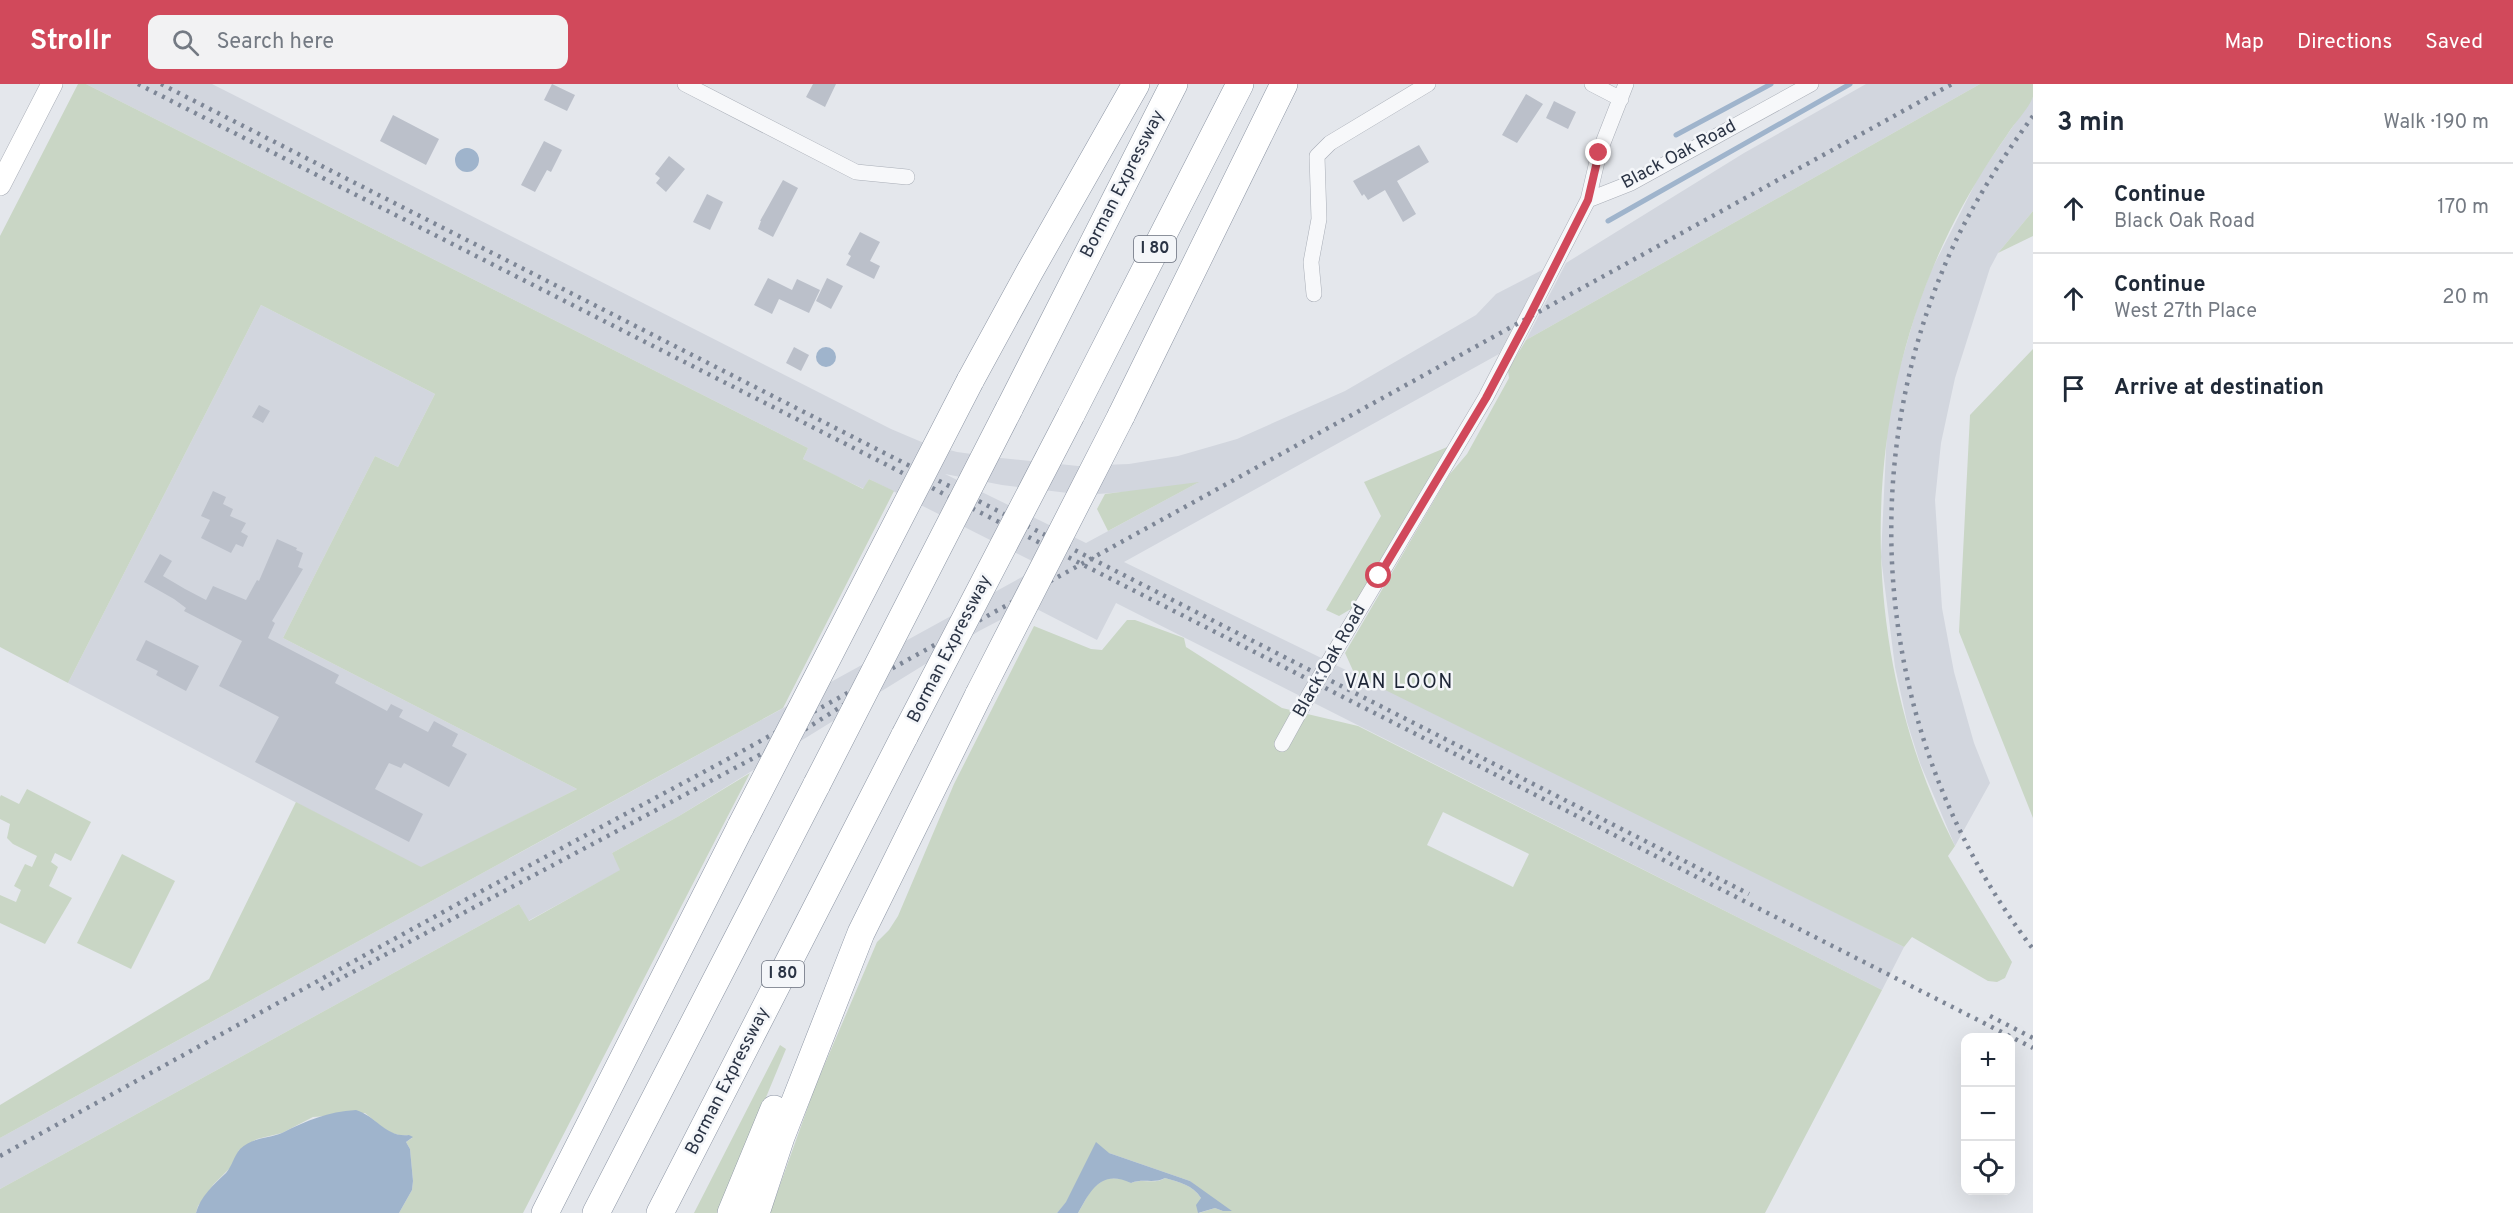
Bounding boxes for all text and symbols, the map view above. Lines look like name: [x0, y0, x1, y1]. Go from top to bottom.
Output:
search box: [148, 15, 568, 69]
text: Strollr: [30, 24, 112, 60]
icon: search: [169, 26, 202, 59]
text: Search here: [217, 29, 334, 56]
text: Map: [2224, 29, 2264, 56]
text: Directions: [2297, 29, 2392, 56]
text: Saved: [2425, 29, 2483, 56]
street label: Borman Expressway: [1076, 106, 1170, 262]
text: 3 min: [2057, 107, 2125, 140]
text: Walk · 190 m: [2383, 110, 2489, 136]
street label: Black Oak Road: [1618, 115, 1740, 195]
route end: [1585, 139, 1611, 165]
text: Continue: [2114, 182, 2205, 209]
icon: ahead: [2057, 192, 2090, 225]
text: 170 m: [2437, 195, 2489, 221]
text: Black Oak Road: [2114, 209, 2255, 235]
road number: I 80: [1134, 236, 1176, 262]
text: Continue: [2114, 272, 2205, 299]
icon: ahead: [2057, 282, 2090, 315]
text: 20 m: [2442, 285, 2489, 311]
text: West 27th Place: [2114, 299, 2257, 325]
icon: arrive: [2057, 372, 2090, 405]
text: Arrive at destination: [2114, 375, 2324, 402]
route start: [1365, 562, 1391, 588]
street label: Borman Expressway: [903, 571, 997, 727]
street label: Black Oak Road: [1288, 600, 1372, 722]
district label: VAN LOON: [1344, 670, 1454, 696]
road number: I 80: [762, 961, 804, 987]
street label: Borman Expressway: [681, 1003, 775, 1159]
map controls: [1961, 1033, 2015, 1195]
button: +: [1961, 1033, 2015, 1087]
button: −: [1961, 1087, 2015, 1141]
button: locate: [1961, 1141, 2015, 1195]

